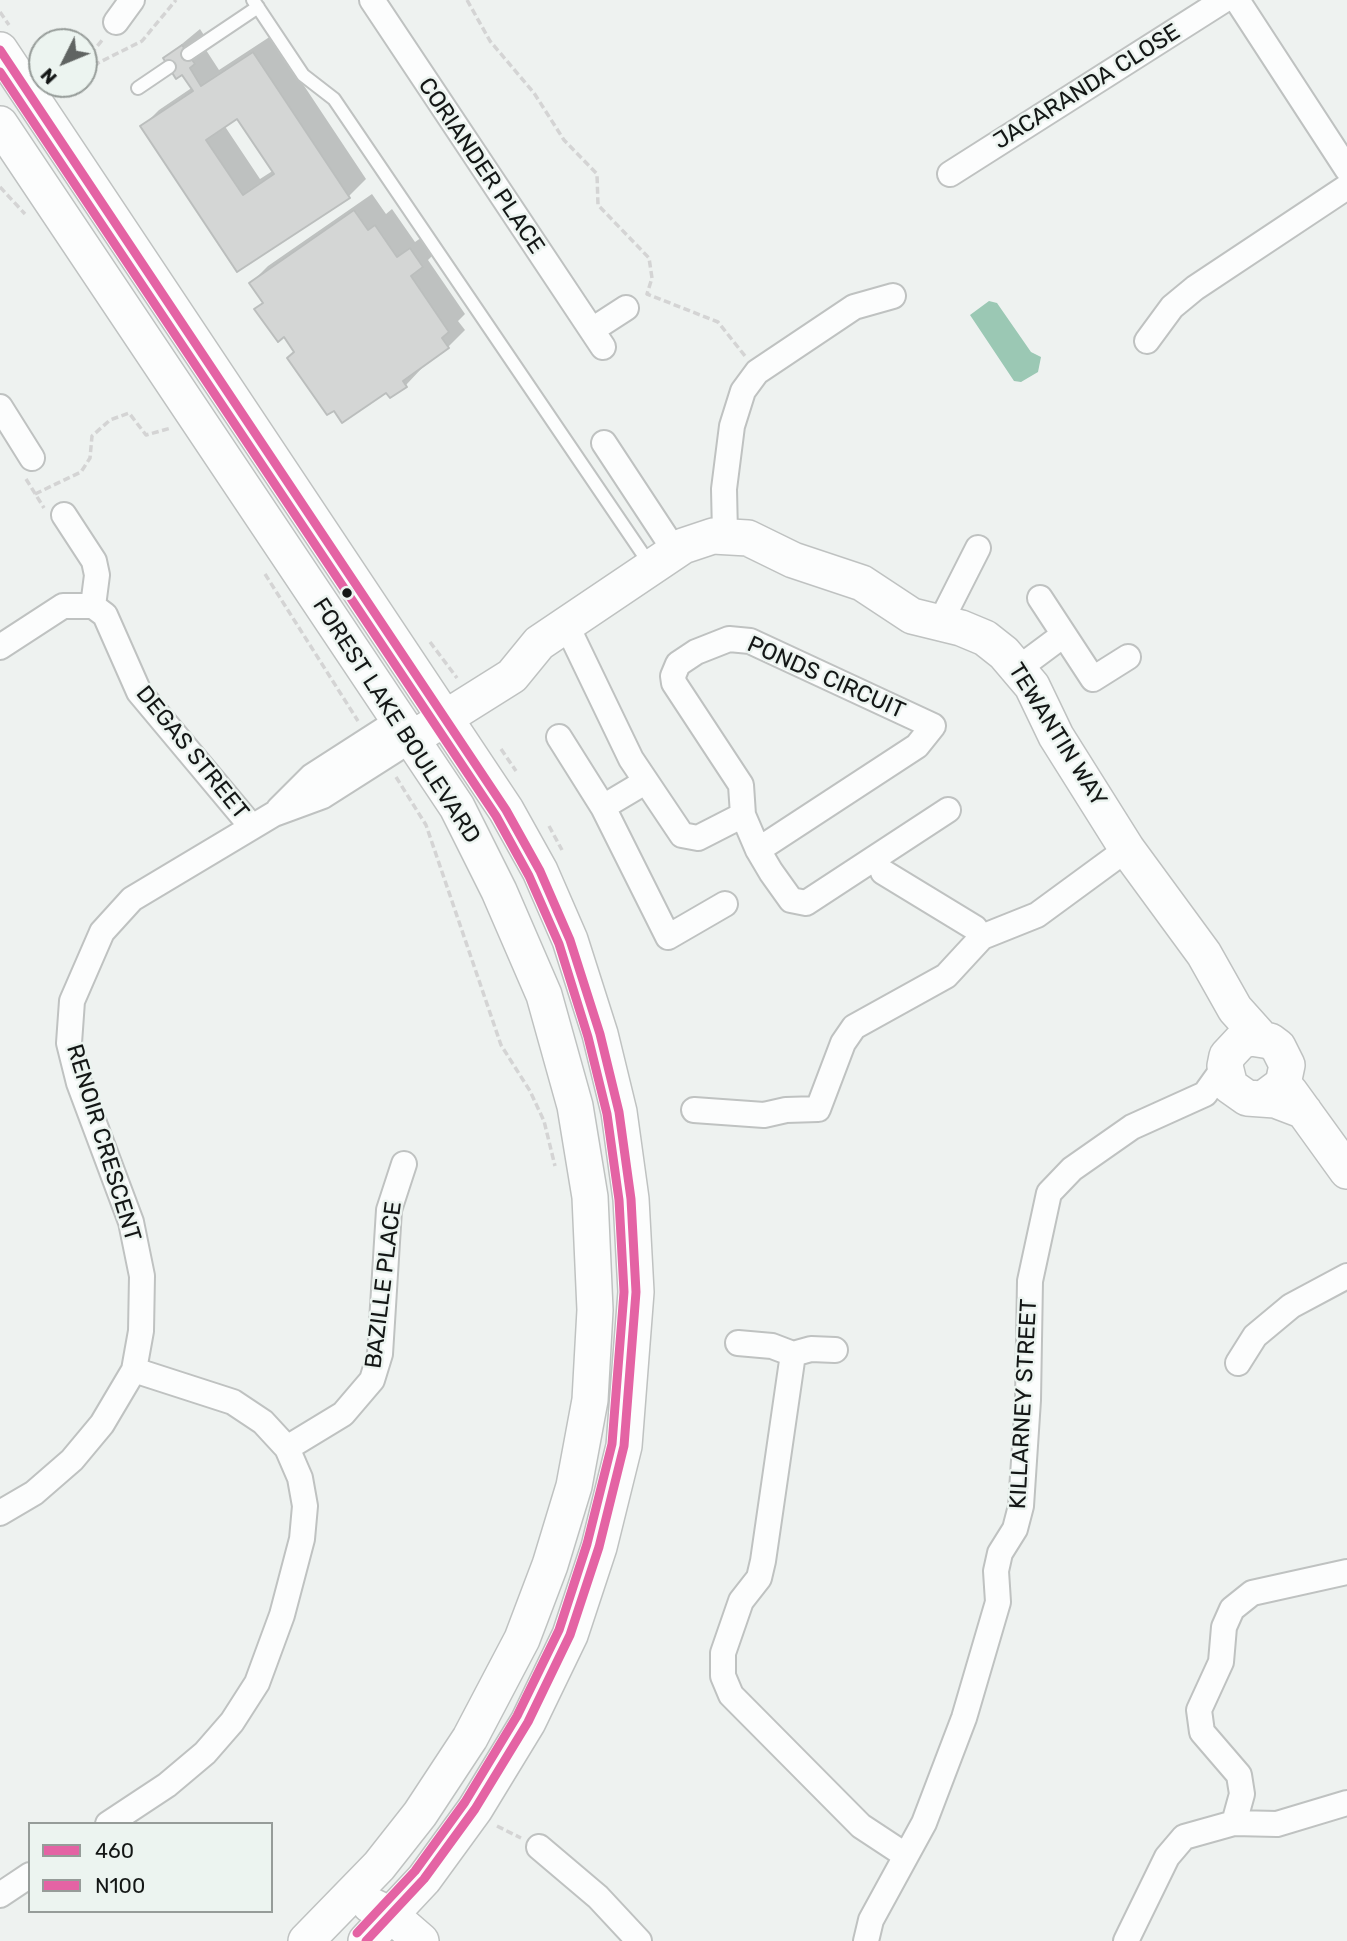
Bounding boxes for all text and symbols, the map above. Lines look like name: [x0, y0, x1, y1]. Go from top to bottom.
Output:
street label: JACARANDA CLOSE: [989, 18, 1185, 156]
north arrow: [28, 28, 98, 98]
text: N: [36, 63, 62, 89]
street label: CORIANDER PLACE: [412, 73, 550, 259]
unlabelled marker: [340, 586, 354, 600]
street label: FOREST LAKE BOULEVARD: [306, 593, 486, 849]
street label: PONDS CIRCUIT: [743, 631, 909, 725]
street label: TEWANTIN WAY: [1002, 658, 1112, 812]
street label: DEGAS STREET: [130, 681, 254, 825]
street label: RENOIR CRESCENT: [60, 1041, 146, 1245]
street label: BAZILLE PLACE: [360, 1200, 408, 1370]
street label: KILLARNEY STREET: [1005, 1298, 1043, 1510]
legend: [28, 1822, 273, 1913]
text: 460: [95, 1838, 134, 1863]
text: N100: [95, 1873, 145, 1898]

